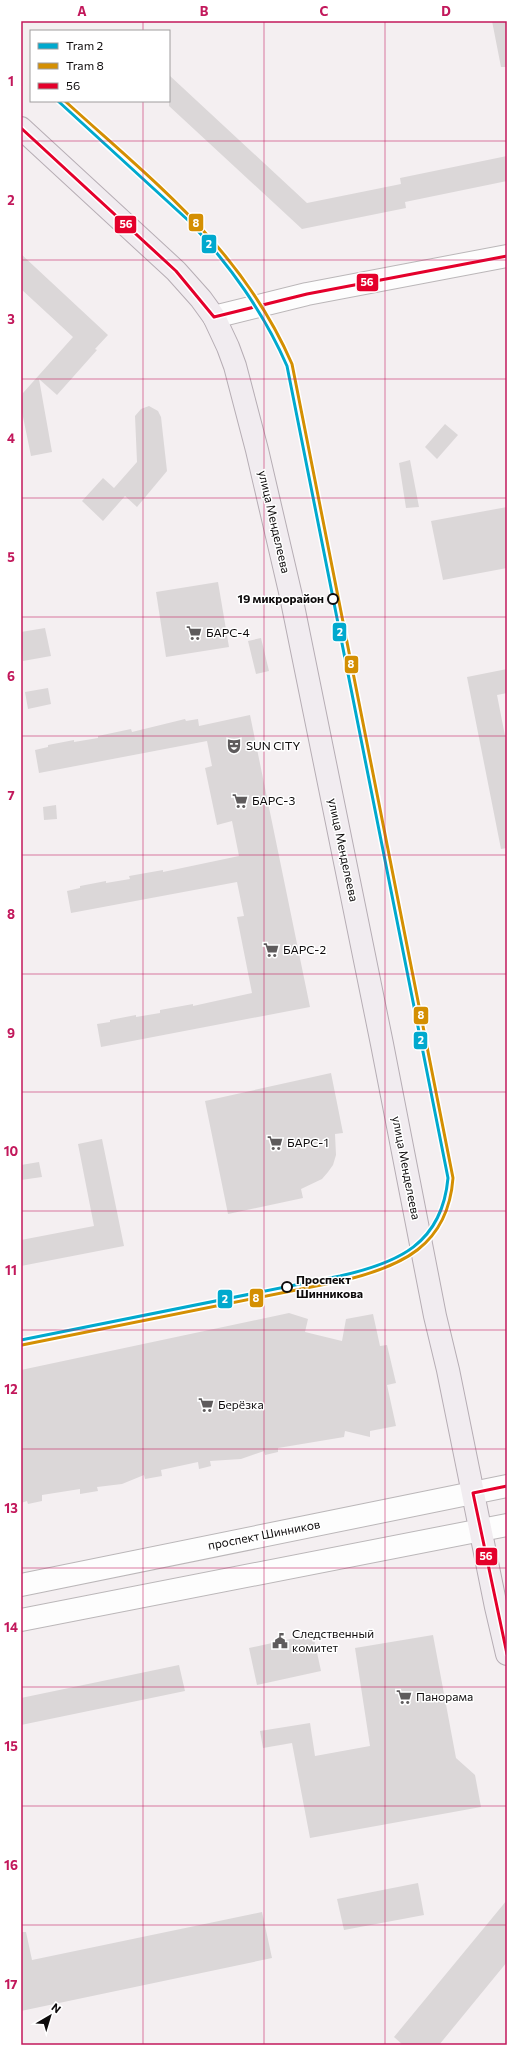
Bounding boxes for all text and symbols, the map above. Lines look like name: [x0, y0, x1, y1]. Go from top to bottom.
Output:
text: A: [77, 3, 87, 19]
text: B: [200, 3, 209, 19]
text: C: [320, 3, 329, 19]
text: D: [441, 3, 451, 19]
legend: [30, 30, 170, 102]
text: Tram 2: [66, 38, 103, 52]
text: Tram 8: [66, 58, 104, 72]
text: 1: [8, 73, 14, 89]
text: 56: [66, 78, 80, 92]
text: 2: [7, 192, 15, 208]
line badge: 8: [188, 213, 204, 232]
line badge: 56: [114, 215, 137, 234]
text: 8: [193, 216, 200, 229]
text: 56: [119, 217, 133, 230]
line badge: 2: [201, 234, 217, 254]
text: 2: [206, 237, 212, 250]
line badge: 56: [356, 273, 379, 292]
text: 56: [360, 275, 374, 288]
text: 3: [7, 311, 15, 327]
text: 4: [7, 430, 15, 446]
street label: улица Менделеева: [256, 469, 294, 575]
text: 5: [7, 549, 15, 565]
place label: 19 микрорайон: [237, 591, 324, 605]
marker: 19 микрорайон: [327, 593, 339, 605]
line badge: 2: [332, 622, 347, 642]
supermarket icon: БАРС-4: [185, 624, 203, 642]
place label: БАРС-4: [206, 625, 250, 639]
text: 2: [337, 625, 343, 638]
line badge: 8: [344, 655, 359, 674]
text: 8: [348, 657, 355, 670]
text: 6: [7, 668, 15, 684]
theatre icon: SUN CITY: [225, 737, 243, 755]
place label: SUN CITY: [246, 738, 300, 752]
text: 7: [7, 787, 15, 803]
supermarket icon: БАРС-3: [231, 792, 249, 810]
place label: БАРС-3: [252, 793, 295, 807]
street label: улица Менделеева: [326, 797, 362, 903]
text: 8: [7, 906, 15, 922]
supermarket icon: БАРС-2: [262, 941, 280, 959]
place label: БАРС-2: [283, 942, 326, 956]
line badge: 8: [413, 1006, 429, 1025]
text: 8: [418, 1008, 425, 1021]
text: 9: [7, 1025, 15, 1041]
line badge: 2: [413, 1031, 428, 1050]
text: 2: [418, 1033, 424, 1046]
street label: улица Менделеева: [390, 1115, 424, 1221]
supermarket icon: БАРС-1: [266, 1134, 284, 1152]
place label: БАРС-1: [287, 1135, 329, 1149]
text: 10: [4, 1143, 19, 1159]
text: 11: [5, 1262, 17, 1278]
place label: Проспект Шинникова: [296, 1272, 363, 1300]
marker: Проспект Шинникова: [281, 1281, 293, 1293]
line badge: 8: [249, 1288, 264, 1308]
line badge: 2: [217, 1289, 233, 1309]
text: 8: [253, 1291, 260, 1304]
text: 2: [222, 1292, 228, 1305]
text: 12: [4, 1381, 18, 1397]
supermarket icon: Берёзка: [197, 1396, 215, 1414]
place label: Берёзка: [218, 1397, 264, 1411]
text: 13: [4, 1500, 18, 1516]
street label: проспект Шинников: [206, 1516, 321, 1552]
line badge: 56: [475, 1547, 498, 1566]
text: 56: [479, 1549, 493, 1562]
text: 14: [4, 1619, 18, 1635]
place label: Следственный комитет: [292, 1626, 374, 1654]
public building icon: Следственный комитет: [271, 1632, 289, 1650]
supermarket icon: Панорама: [395, 1688, 413, 1706]
place label: Панорама: [416, 1689, 473, 1703]
text: 15: [4, 1738, 18, 1754]
text: 16: [4, 1857, 18, 1873]
text: 17: [4, 1976, 18, 1992]
north arrow: [30, 1996, 70, 2036]
text: N: [49, 2000, 64, 2015]

